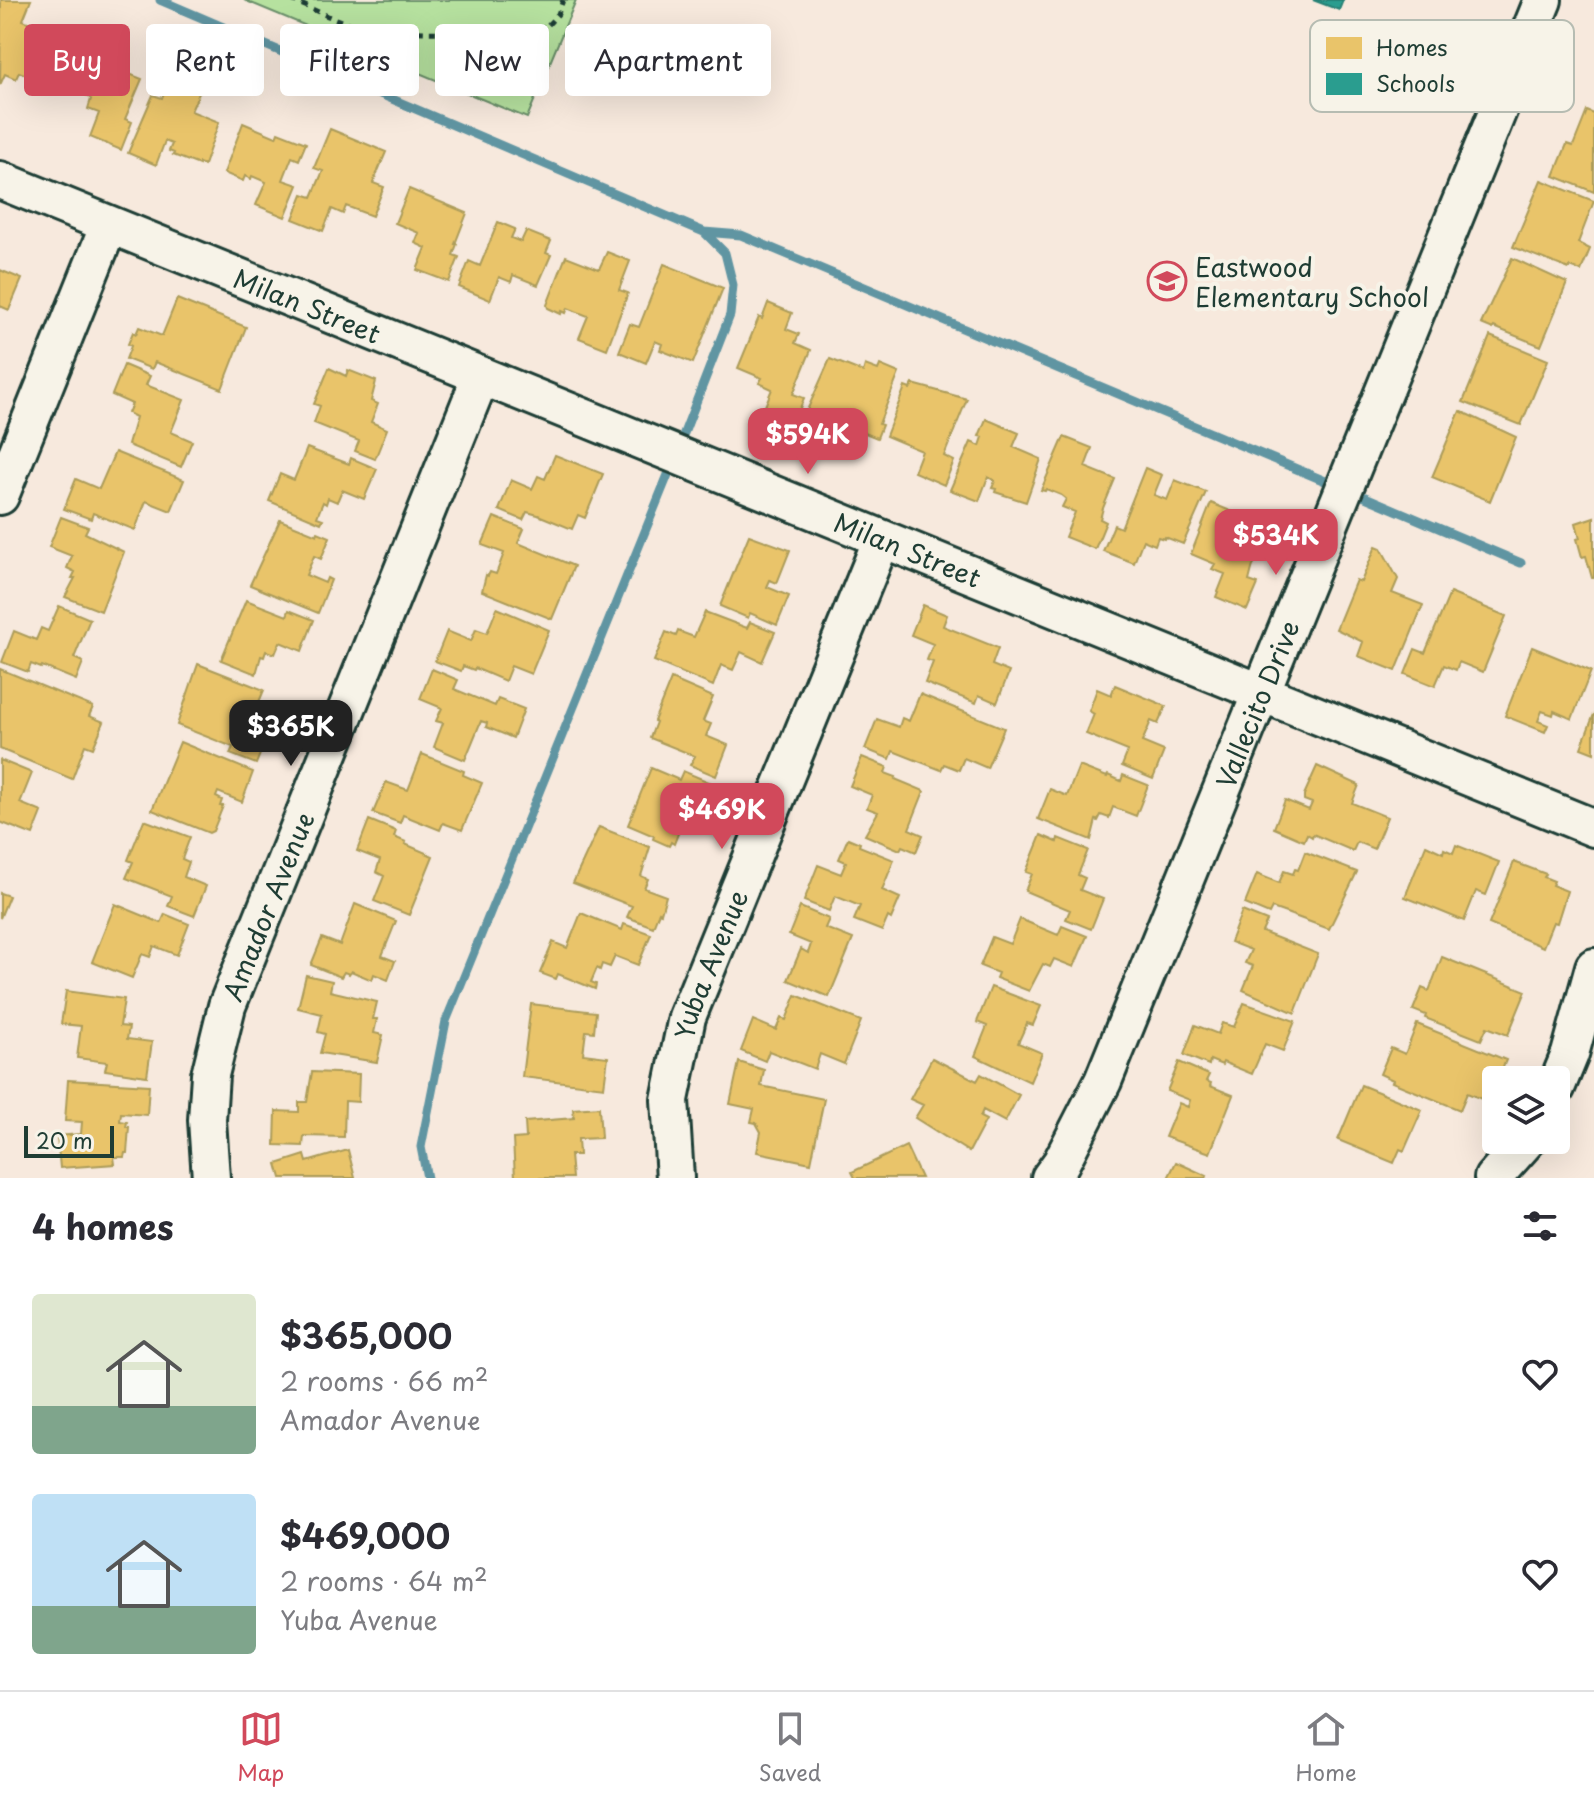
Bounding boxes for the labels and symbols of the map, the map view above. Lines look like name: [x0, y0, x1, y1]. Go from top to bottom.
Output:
legend: [1310, 20, 1574, 112]
text: Homes: [1376, 30, 1447, 63]
text: Schools: [1376, 66, 1455, 99]
place label: Eastwood Elementary School: [1195, 247, 1429, 316]
street label: Milan Street: [228, 258, 387, 352]
school or university icon: Eastwood Elementary School: [1146, 260, 1188, 302]
pin: $594K: [752, 408, 864, 476]
street label: Milan Street: [828, 502, 987, 596]
pin: $534K: [1220, 509, 1332, 577]
street label: Vallecito Drive: [1205, 614, 1308, 794]
pin: $365K: [235, 700, 347, 768]
pin: $469K: [666, 783, 778, 851]
street label: Amador Avenue: [212, 806, 323, 1006]
street label: Yuba Avenue: [664, 884, 756, 1042]
scale bar: [24, 1122, 114, 1158]

